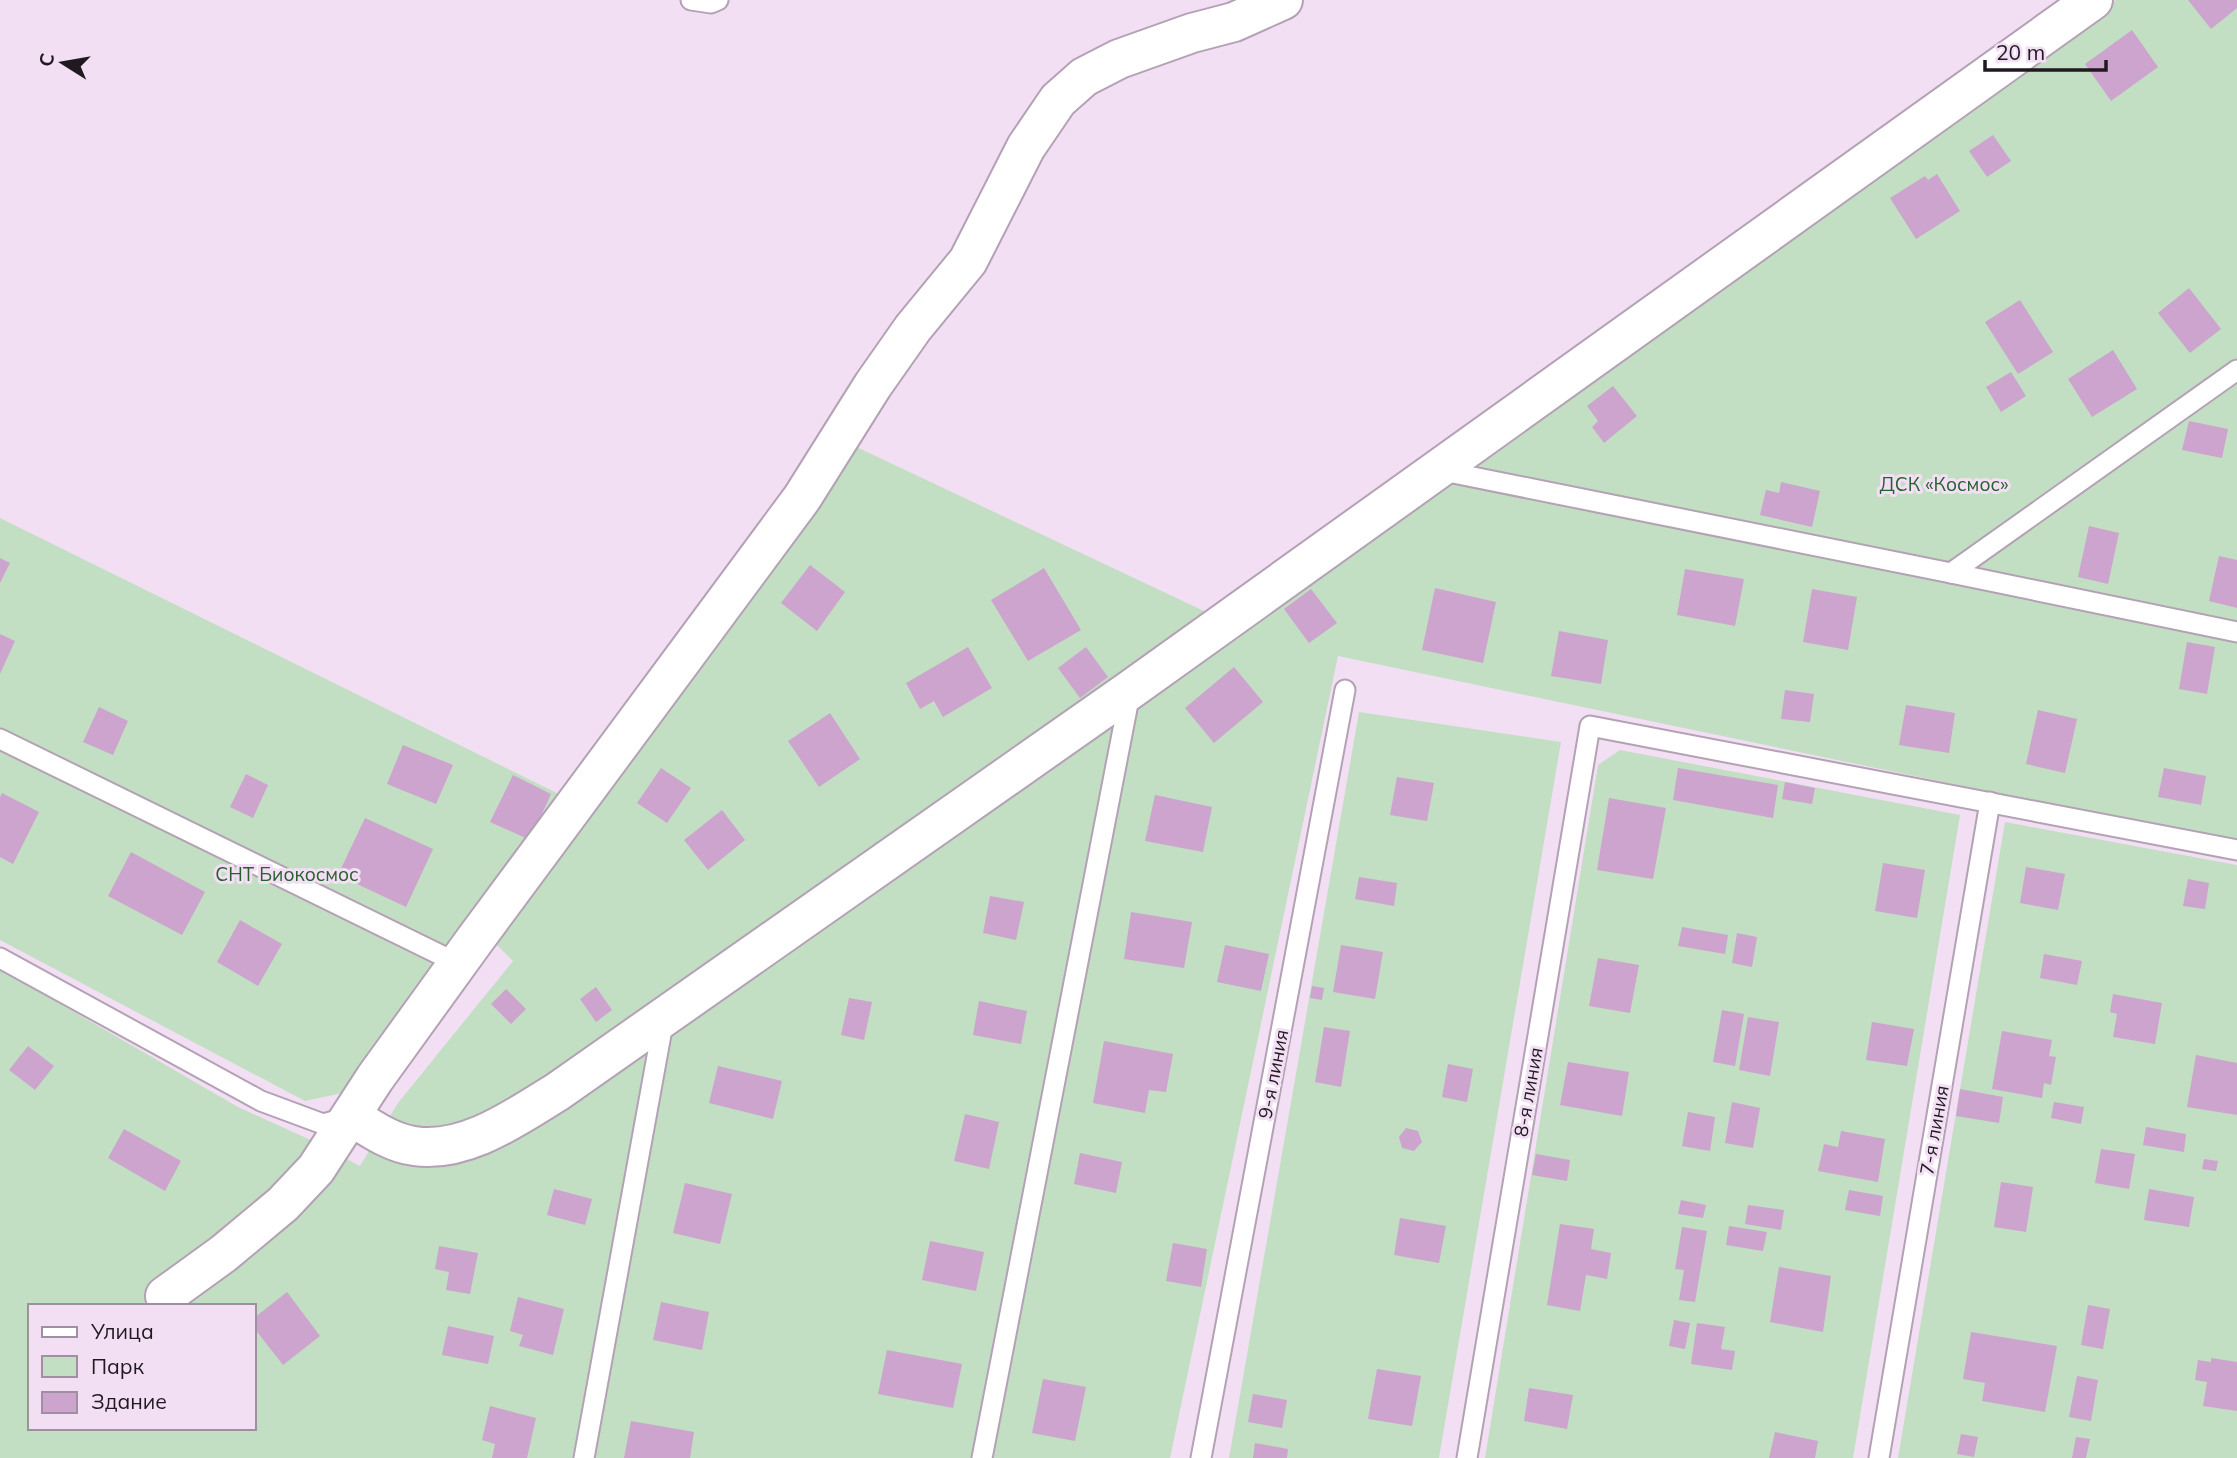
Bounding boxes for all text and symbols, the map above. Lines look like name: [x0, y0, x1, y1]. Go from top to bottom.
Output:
north arrow: [28, 28, 98, 98]
scale bar: [1985, 28, 2106, 72]
text: 20 m: [1996, 39, 2045, 65]
text: С: [33, 51, 59, 68]
park label: ДСК «Космос»: [1879, 472, 2009, 496]
park label: СНТ Биокосмос: [215, 862, 359, 886]
street label: 9-я линия: [1253, 1027, 1293, 1121]
street label: 8-я линия: [1508, 1045, 1548, 1139]
street label: 7-я линия: [1914, 1083, 1954, 1177]
legend: [28, 1304, 256, 1430]
text: Улица: [90, 1318, 154, 1344]
text: Парк: [91, 1353, 145, 1379]
text: Здание: [91, 1388, 167, 1414]

